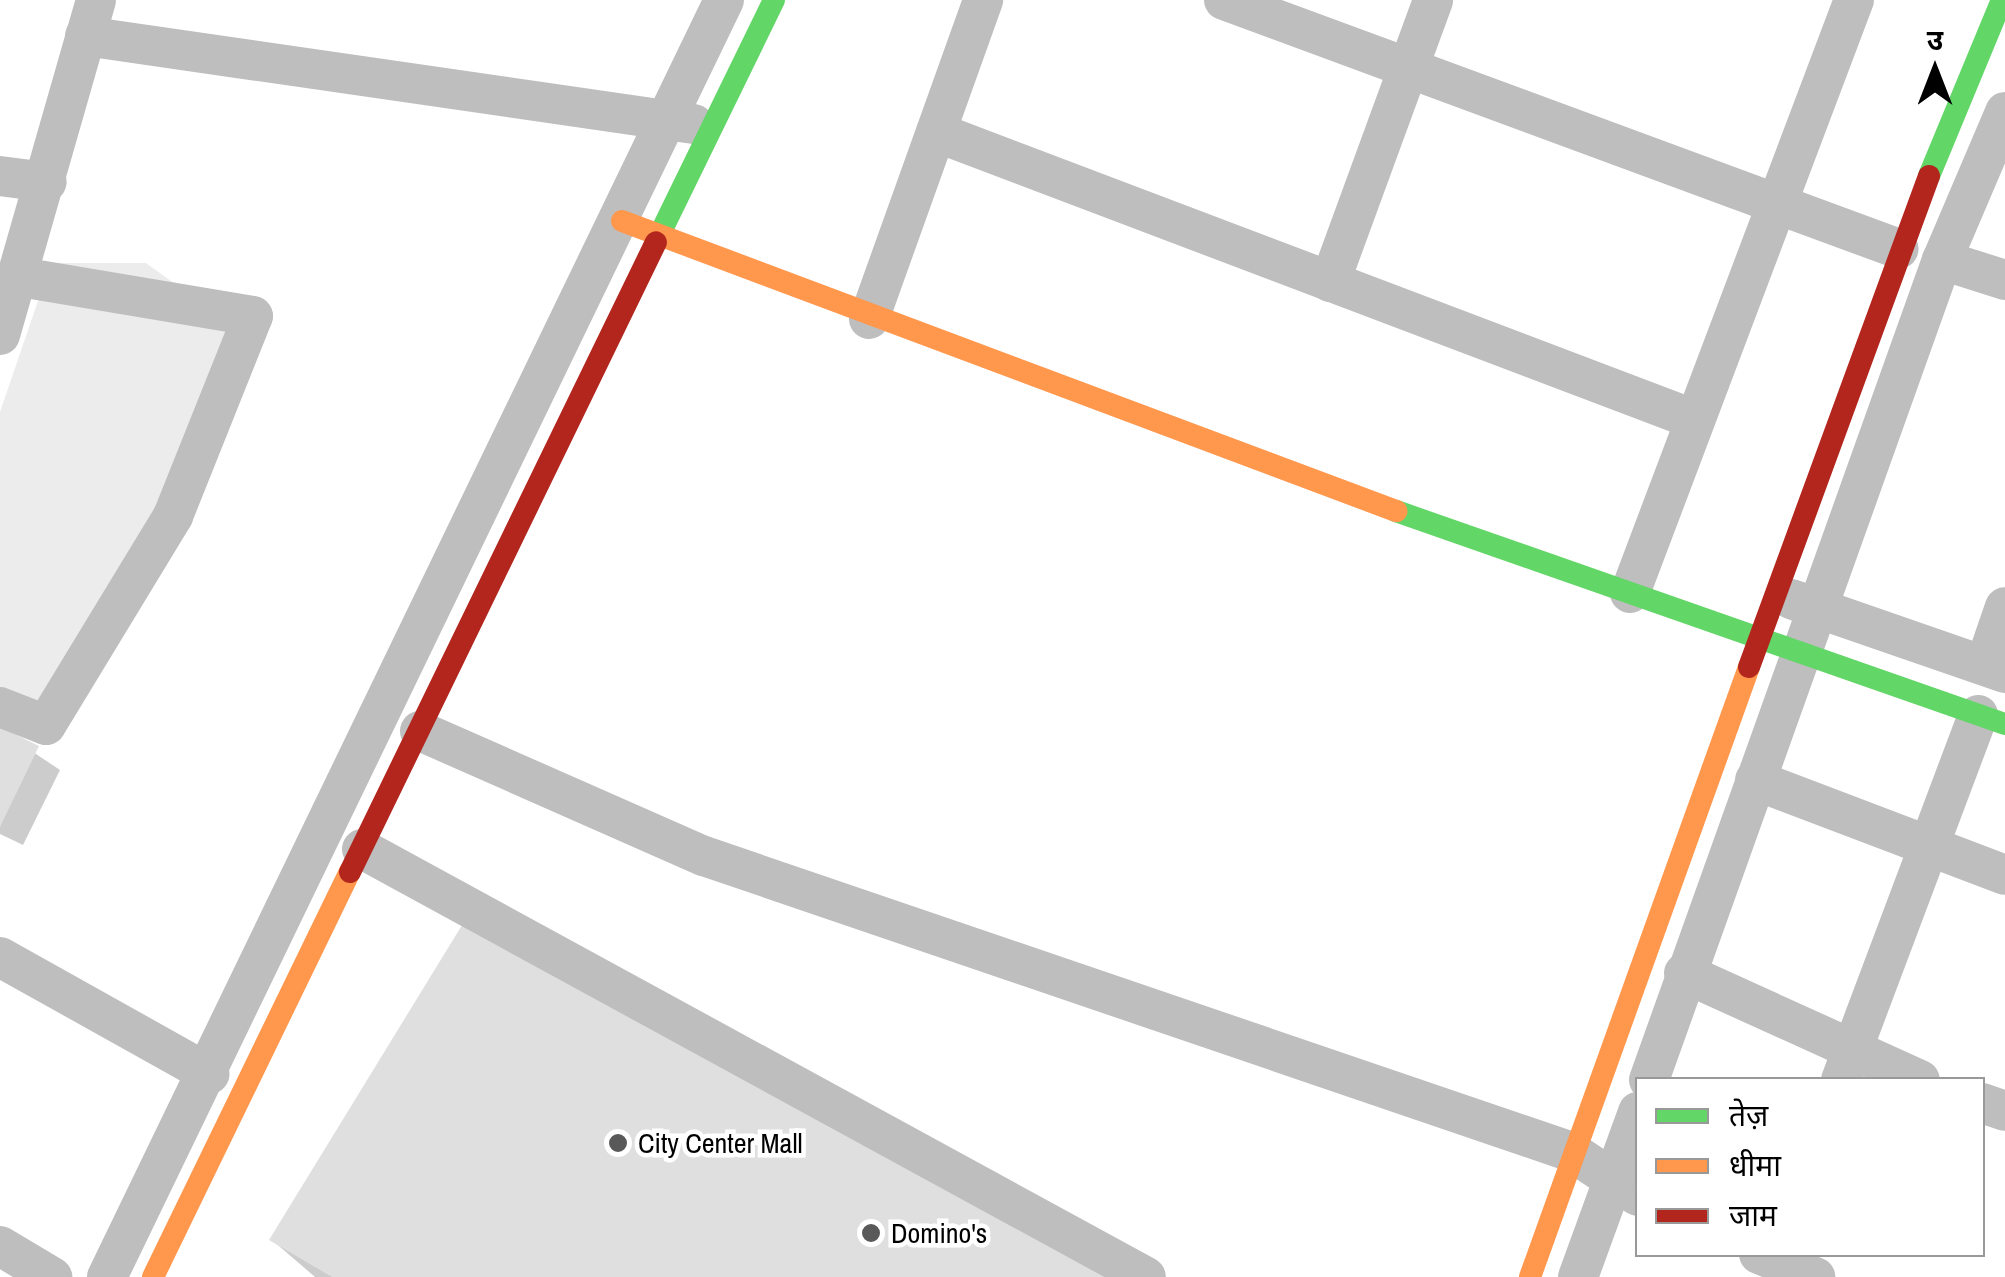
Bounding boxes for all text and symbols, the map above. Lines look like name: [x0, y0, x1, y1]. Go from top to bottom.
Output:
north arrow: [1885, 20, 1985, 120]
text: उ: [1927, 21, 1943, 59]
legend: [1635, 1077, 1985, 1257]
text: तेज़: [1729, 1095, 1768, 1135]
place label: City Center Mall: [638, 1126, 803, 1160]
marker: City Center Mall: [607, 1132, 629, 1154]
text: धीमा: [1729, 1145, 1781, 1185]
text: जाम: [1729, 1195, 1777, 1235]
place label: Domino's: [891, 1216, 987, 1250]
marker: Domino's: [860, 1222, 882, 1244]

